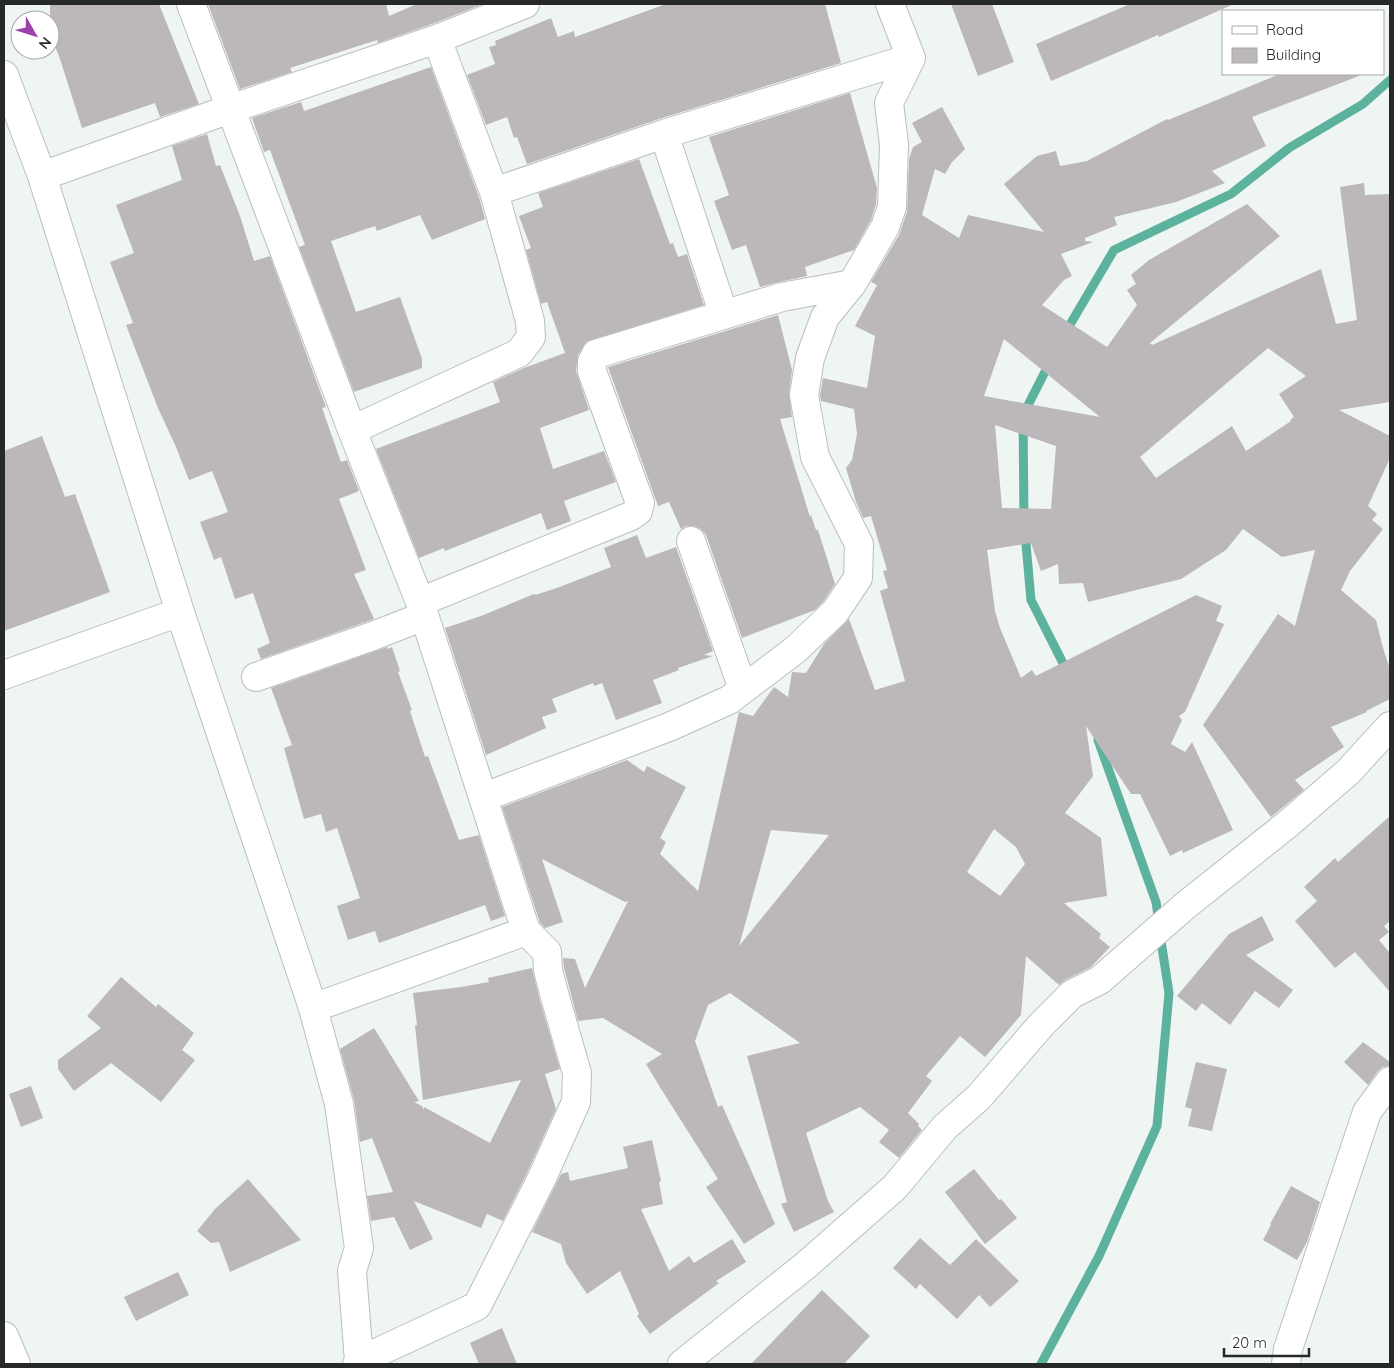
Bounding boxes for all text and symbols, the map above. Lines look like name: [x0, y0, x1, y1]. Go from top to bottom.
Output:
north arrow: [10, 10, 60, 60]
legend: [1222, 10, 1384, 75]
text: Road: [1266, 20, 1303, 39]
text: N: [35, 34, 55, 53]
text: Building: [1266, 45, 1321, 64]
scale bar: [1224, 1326, 1309, 1358]
text: 20 m: [1232, 1333, 1267, 1352]

